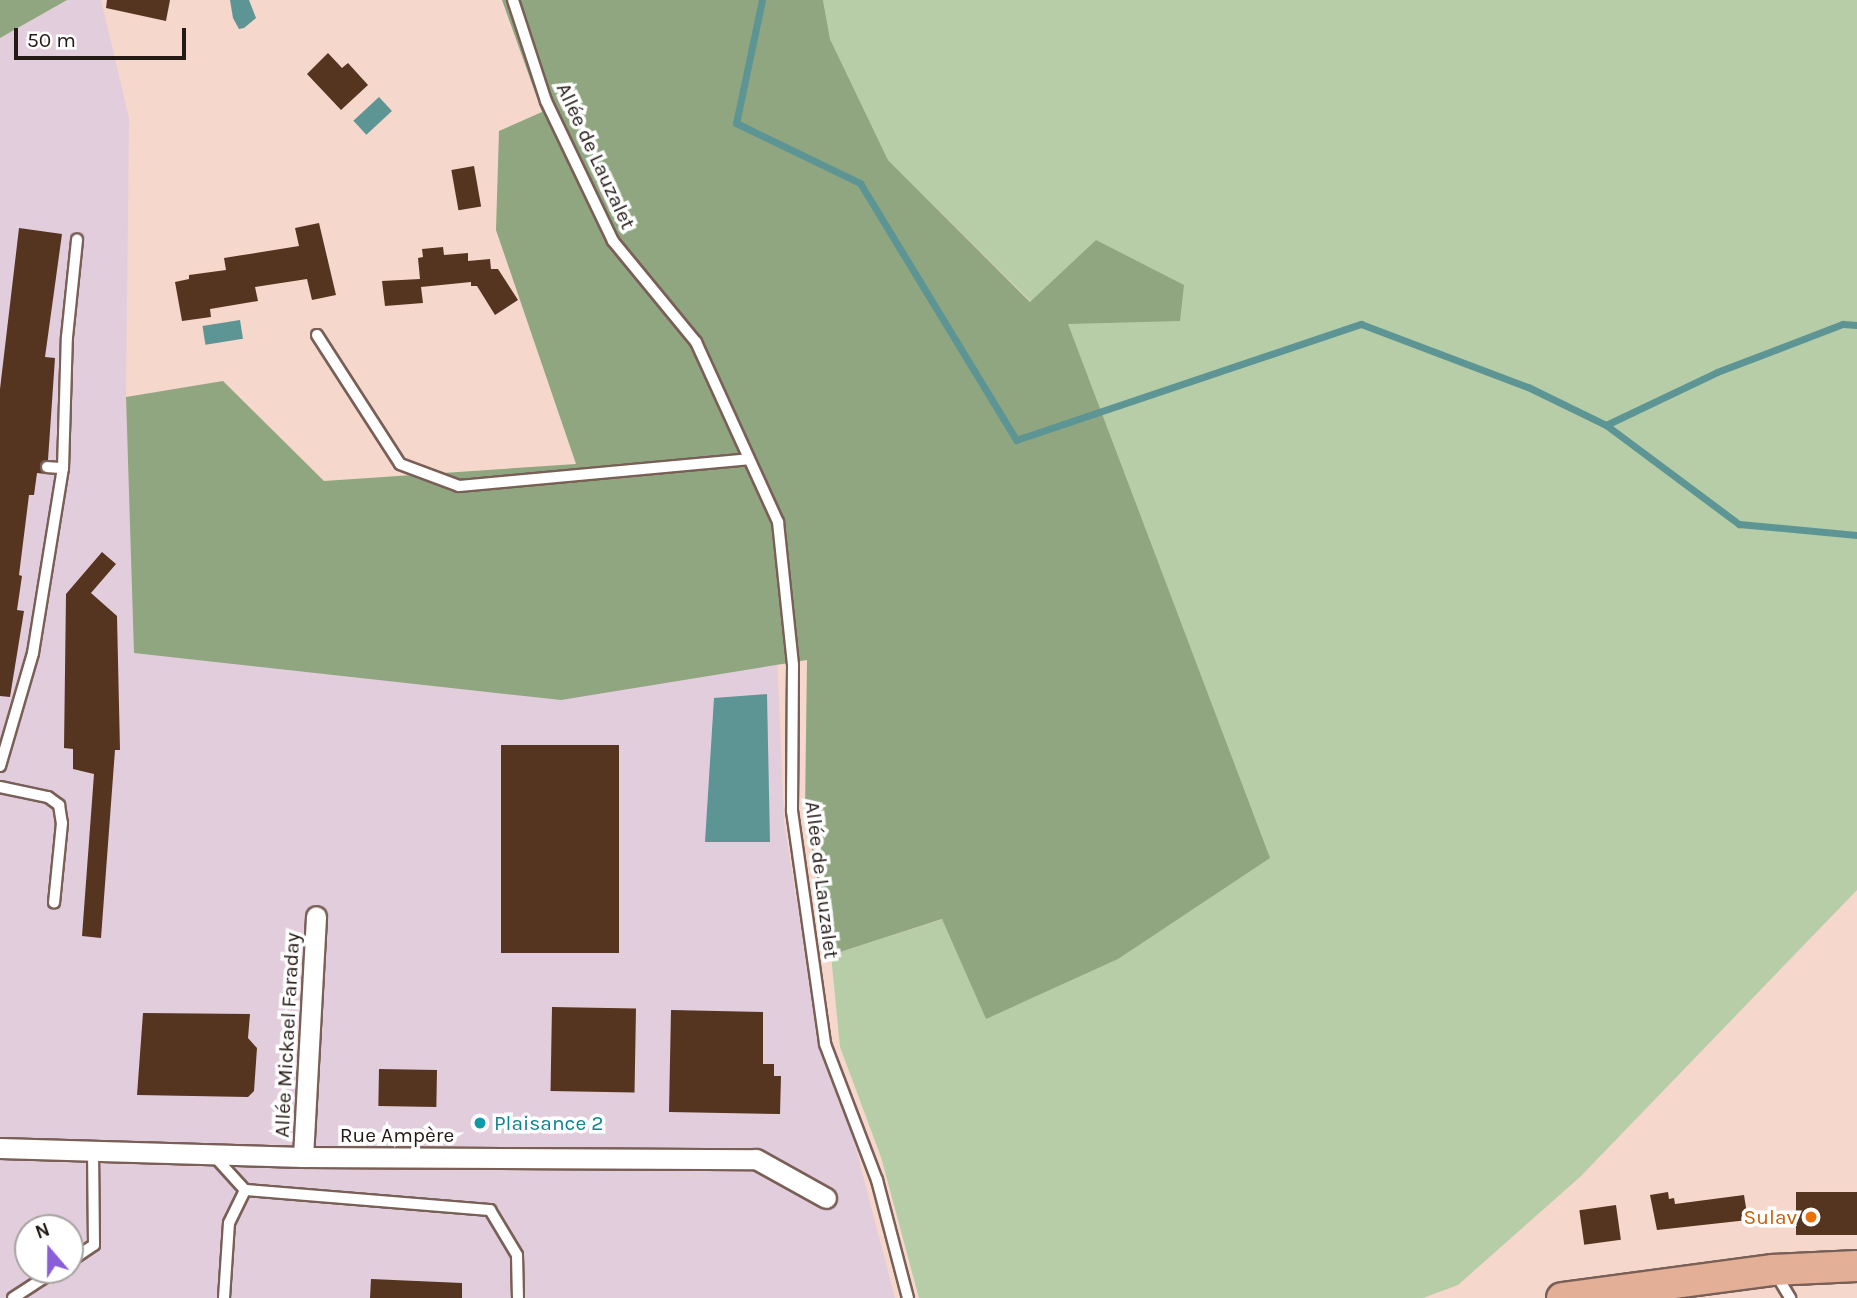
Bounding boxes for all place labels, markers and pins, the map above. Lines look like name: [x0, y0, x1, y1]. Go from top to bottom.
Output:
place label: Plaisance 2: [494, 1110, 603, 1136]
marker: Plaisance 2: [472, 1115, 488, 1131]
place label: Sulav: [1744, 1204, 1797, 1230]
marker: Sulav: [1803, 1209, 1819, 1225]

